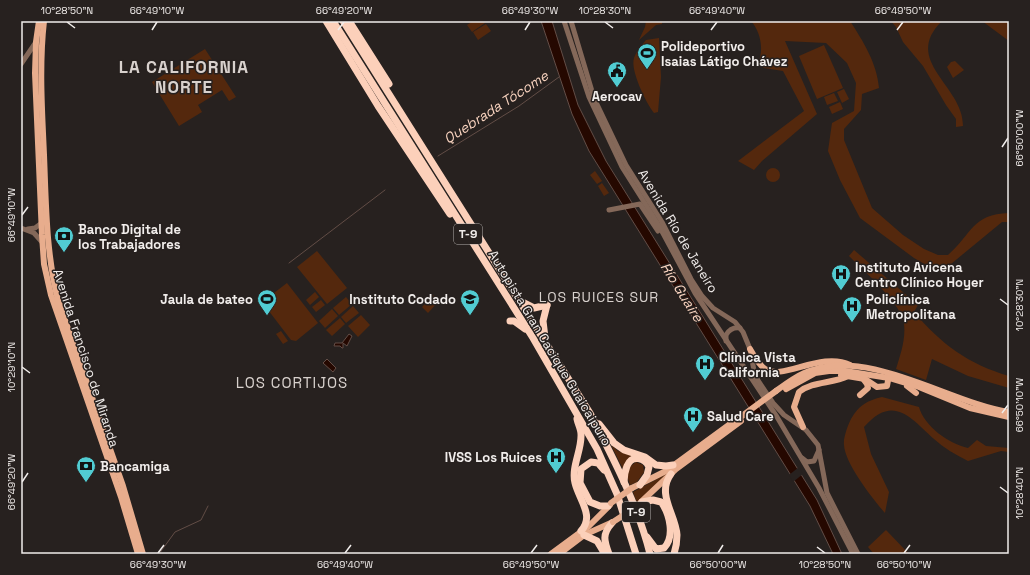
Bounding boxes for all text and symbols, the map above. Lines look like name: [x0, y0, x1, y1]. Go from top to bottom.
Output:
text: 10°28'50"N: [41, 4, 93, 17]
text: 66°49'10"W: [130, 4, 185, 17]
text: 66°49'20"W: [316, 4, 372, 17]
text: 66°49'30"W: [502, 4, 558, 17]
text: 10°28'30"N: [579, 4, 631, 17]
text: 66°49'40"W: [689, 4, 745, 17]
text: 66°49'50"W: [875, 4, 931, 17]
place label: Polideportivo Isaias Látigo Chávez: [661, 38, 788, 70]
sports icon: Polideportivo Isaias Látigo Chávez: [636, 42, 658, 70]
district label: LA CALIFORNIA NORTE: [119, 56, 249, 98]
public building icon: Aerocav: [606, 60, 628, 88]
water label: Quebrada Tócome: [440, 66, 552, 148]
place label: Aerocav: [592, 88, 642, 105]
text: 66°50'00"W: [1013, 109, 1026, 166]
street label: Avenida Río de Janeiro: [634, 166, 722, 296]
text: 66°49'10"W: [5, 187, 18, 242]
place label: Banco Digital de los Trabajadores: [78, 221, 181, 253]
road number: T-9: [454, 224, 482, 244]
bank icon: Banco Digital de los Trabajadores: [53, 225, 75, 253]
street label: Autopista Gran Cacique Guaicaipuro: [485, 247, 615, 449]
water label: Río Guaire: [657, 259, 708, 326]
place label: Instituto Avicena Centro Clínico Hoyer: [855, 259, 984, 291]
hospital icon: Instituto Avicena Centro Clínico Hoyer: [830, 263, 852, 291]
street label: Avenida Francisco de Miranda: [49, 267, 123, 450]
text: 10°28'30"N: [1013, 279, 1026, 331]
sports icon: Jaula de bateo: [256, 288, 278, 316]
school or university icon: Instituto Codado: [459, 288, 481, 316]
district label: LOS RUICES SUR: [539, 288, 659, 306]
place label: Jaula de bateo: [160, 291, 253, 308]
place label: Instituto Codado: [349, 291, 456, 308]
place label: Policlínica Metropolitana: [866, 291, 956, 323]
hospital icon: Policlínica Metropolitana: [841, 295, 863, 323]
text: 10°29'10"N: [5, 342, 18, 392]
place label: Clínica Vista California: [719, 349, 796, 381]
hospital icon: Clínica Vista California: [694, 353, 716, 381]
district label: LOS CORTIJOS: [236, 373, 348, 392]
text: 66°50'10"W: [1013, 377, 1026, 432]
hospital icon: Salud Care: [682, 405, 704, 433]
place label: Salud Care: [707, 408, 774, 425]
hospital icon: IVSS Los Ruices: [545, 446, 567, 474]
place label: IVSS Los Ruices: [445, 449, 542, 466]
text: 66°49'20"W: [5, 454, 18, 510]
bank icon: Bancamiga: [75, 455, 97, 483]
place label: Bancamiga: [100, 458, 170, 475]
text: 10°28'40"N: [1013, 467, 1026, 519]
road number: T-9: [622, 502, 650, 522]
text: 66°49'30"W: [130, 558, 186, 571]
text: 66°49'40"W: [317, 558, 373, 571]
text: 66°49'50"W: [503, 558, 559, 571]
text: 66°50'00"W: [690, 558, 747, 571]
text: 10°28'50"N: [799, 558, 851, 571]
text: 66°50'10"W: [877, 558, 932, 571]

